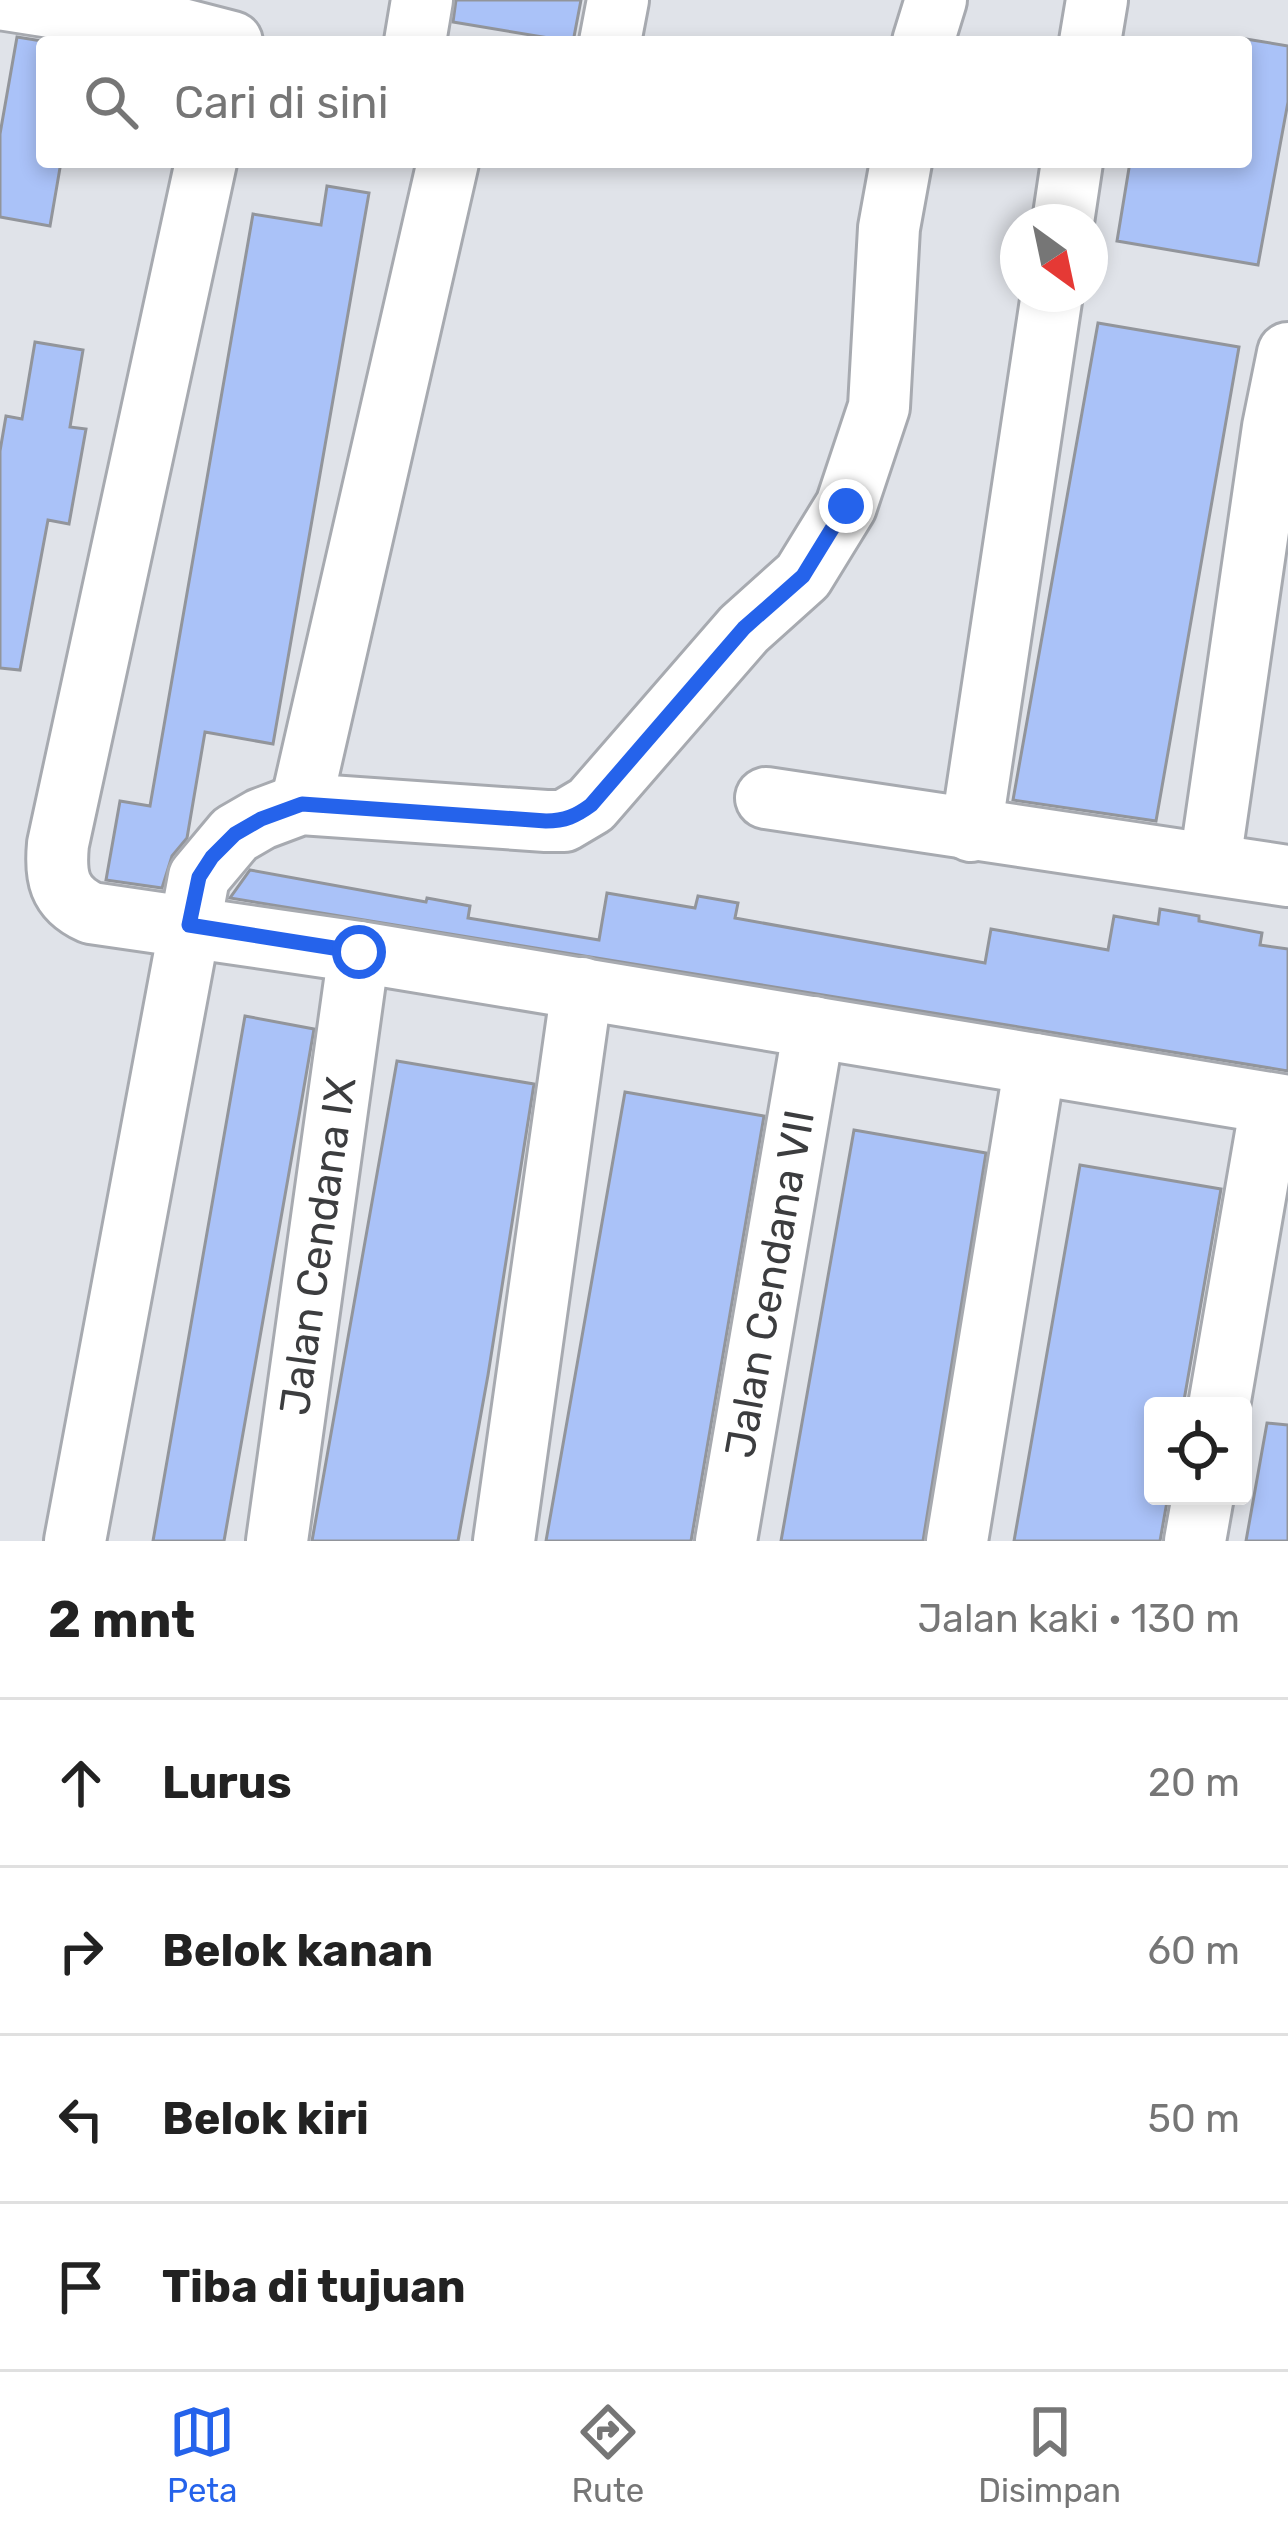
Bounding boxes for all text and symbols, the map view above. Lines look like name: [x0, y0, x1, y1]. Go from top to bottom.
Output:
search box: [36, 36, 1252, 168]
icon: search: [78, 69, 144, 135]
text: Cari di sini: [174, 76, 389, 129]
north arrow: [1000, 204, 1108, 312]
route end: [819, 479, 873, 533]
route start: [332, 925, 386, 979]
street label: Jalan Cendana IX: [270, 1074, 366, 1418]
street label: Jalan Cendana VII: [715, 1106, 825, 1462]
map controls: [1144, 1397, 1252, 1505]
button: locate: [1144, 1397, 1252, 1505]
text: 2 mnt: [48, 1589, 195, 1650]
text: Jalan kaki · 130 m: [918, 1596, 1240, 1642]
icon: ahead: [48, 1750, 114, 1816]
text: Lurus: [162, 1756, 292, 1809]
text: 20 m: [1148, 1760, 1240, 1806]
icon: right: [48, 1918, 114, 1984]
text: Belok kanan: [162, 1924, 433, 1977]
text: 60 m: [1147, 1928, 1240, 1974]
icon: left: [48, 2086, 114, 2152]
text: Belok kiri: [162, 2092, 369, 2145]
text: 50 m: [1148, 2096, 1240, 2142]
icon: arrive: [48, 2254, 114, 2320]
text: Tiba di tujuan: [162, 2260, 466, 2313]
tab: Peta: [167, 2399, 237, 2510]
tab: Rute: [571, 2399, 644, 2510]
tab: Disimpan: [978, 2399, 1121, 2510]

